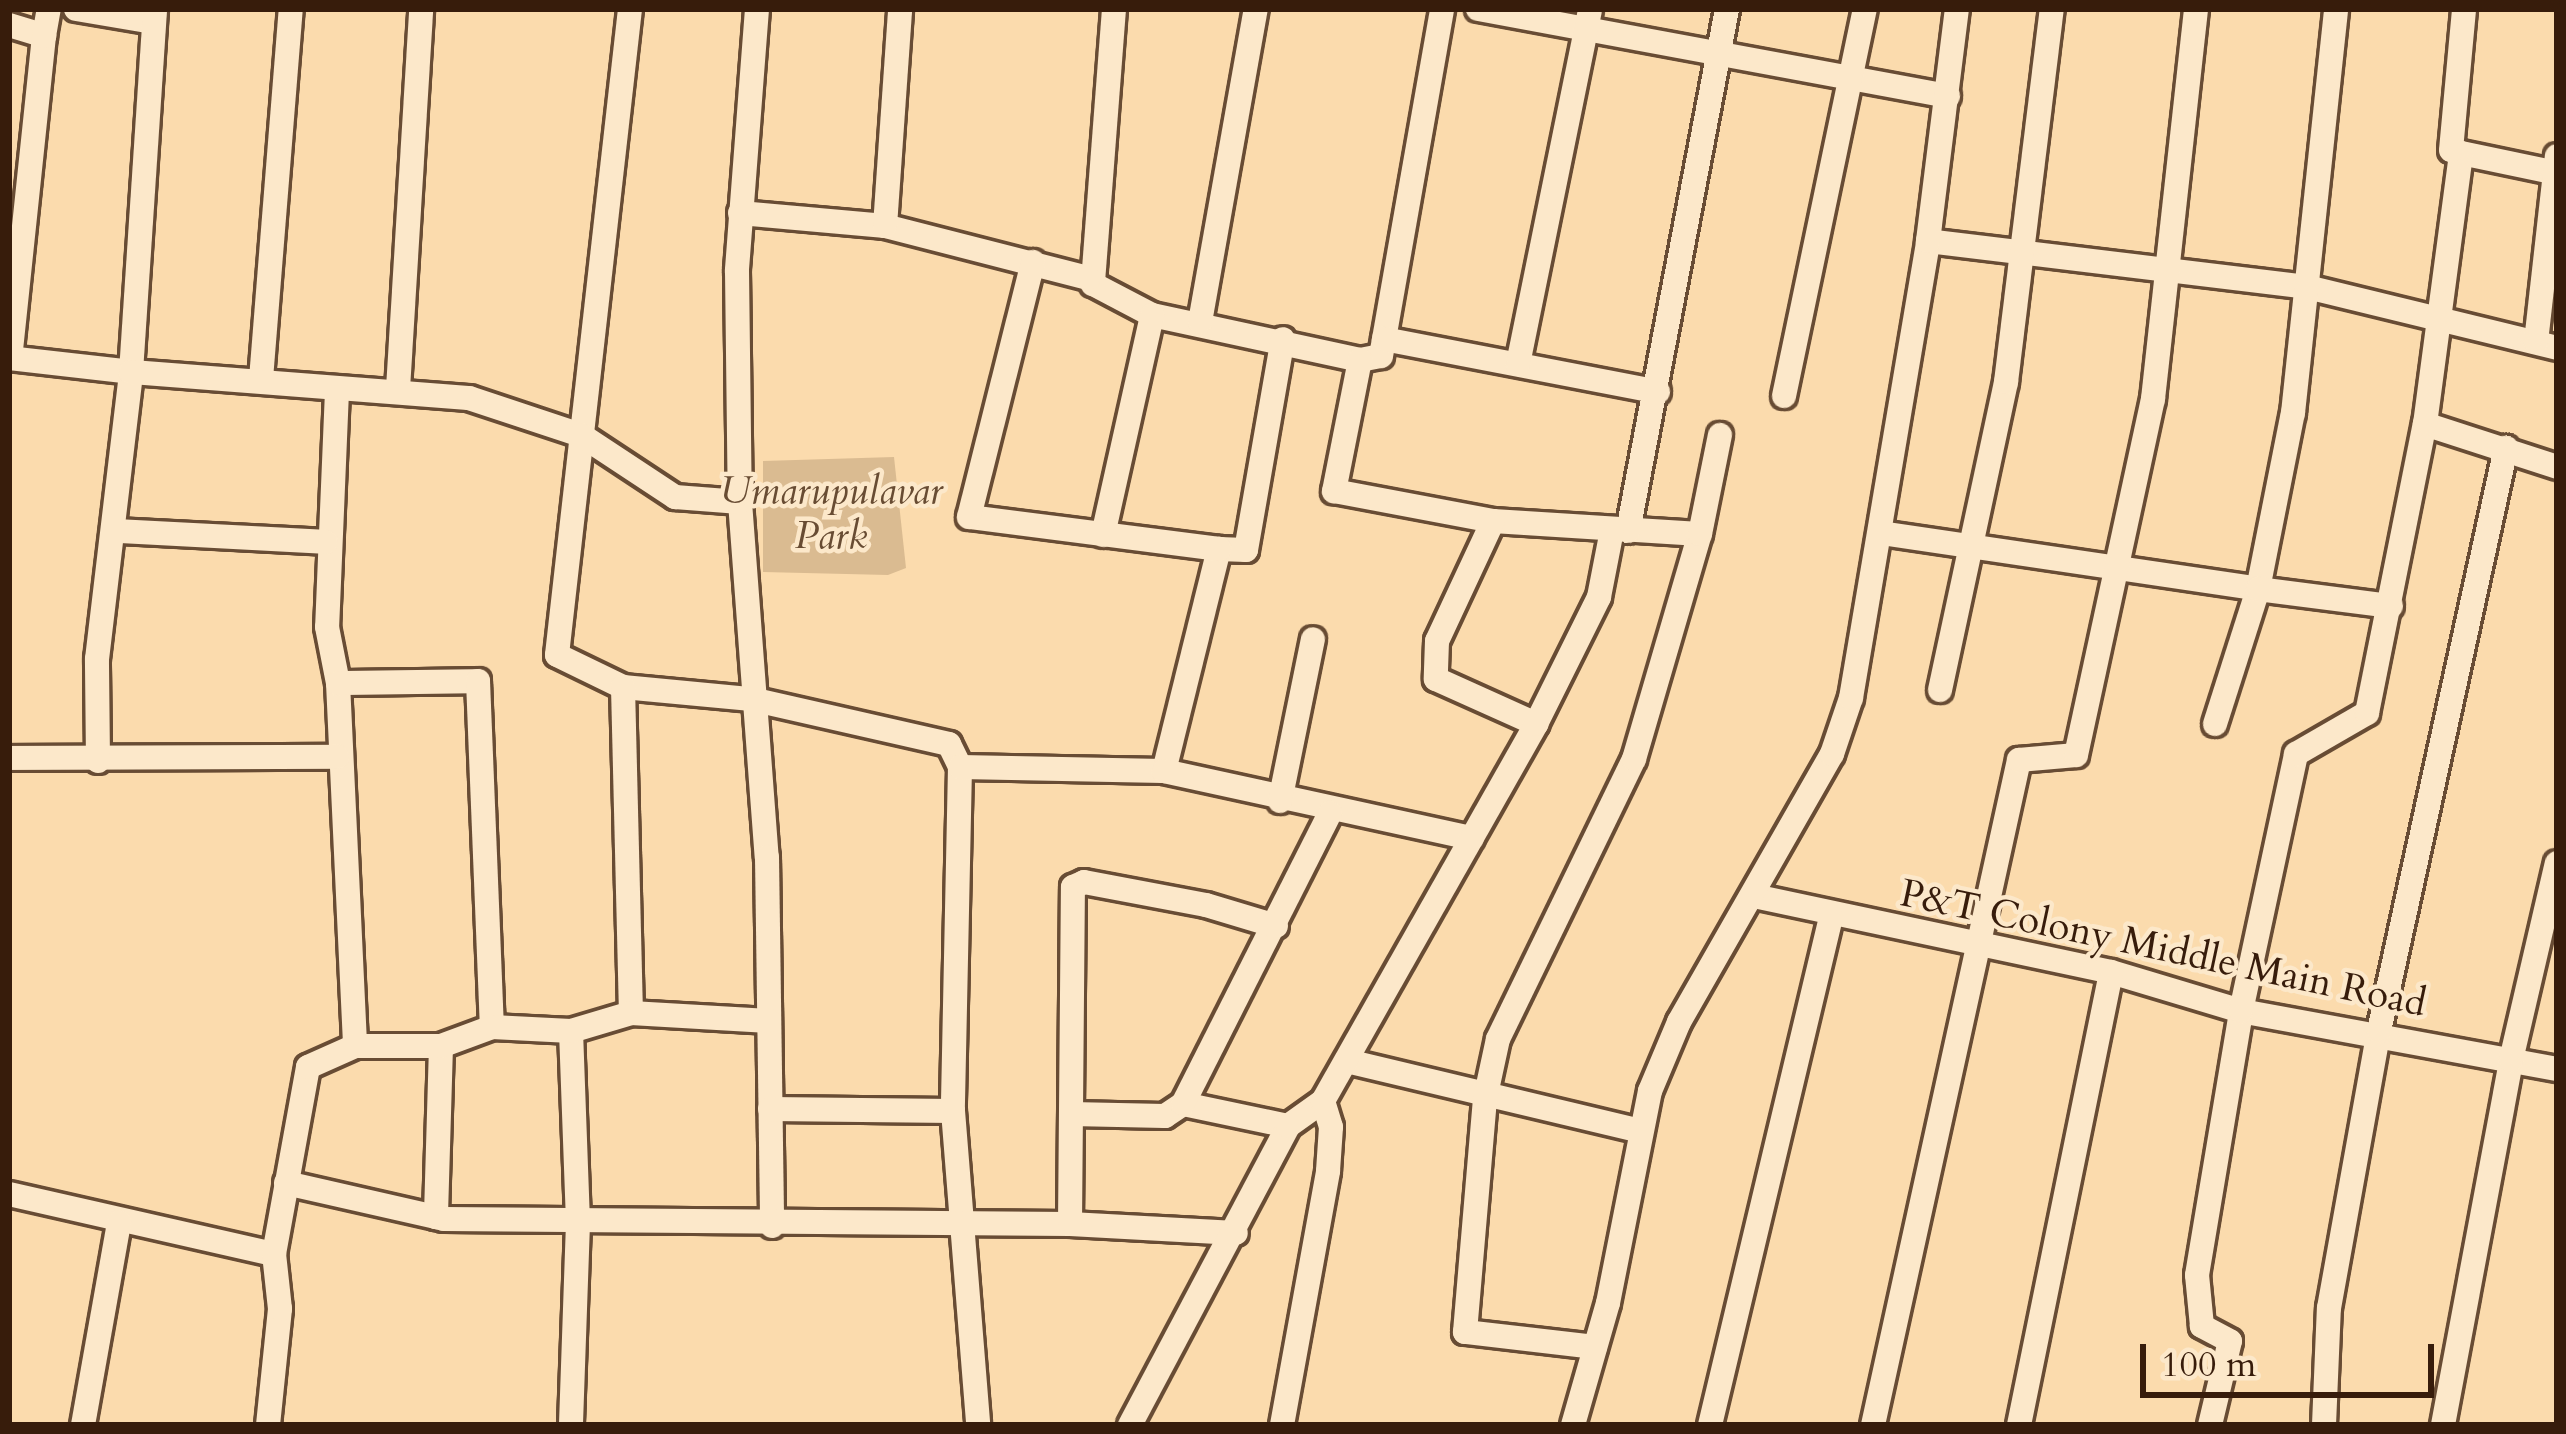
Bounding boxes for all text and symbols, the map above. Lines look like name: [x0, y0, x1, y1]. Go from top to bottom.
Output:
park label: Umarupulavar Park: [719, 469, 943, 560]
street label: P&T Colony Middle Main Road: [1896, 870, 2430, 1028]
scale bar: [2146, 1320, 2440, 1394]
text: 100 m: [2161, 1340, 2256, 1389]

